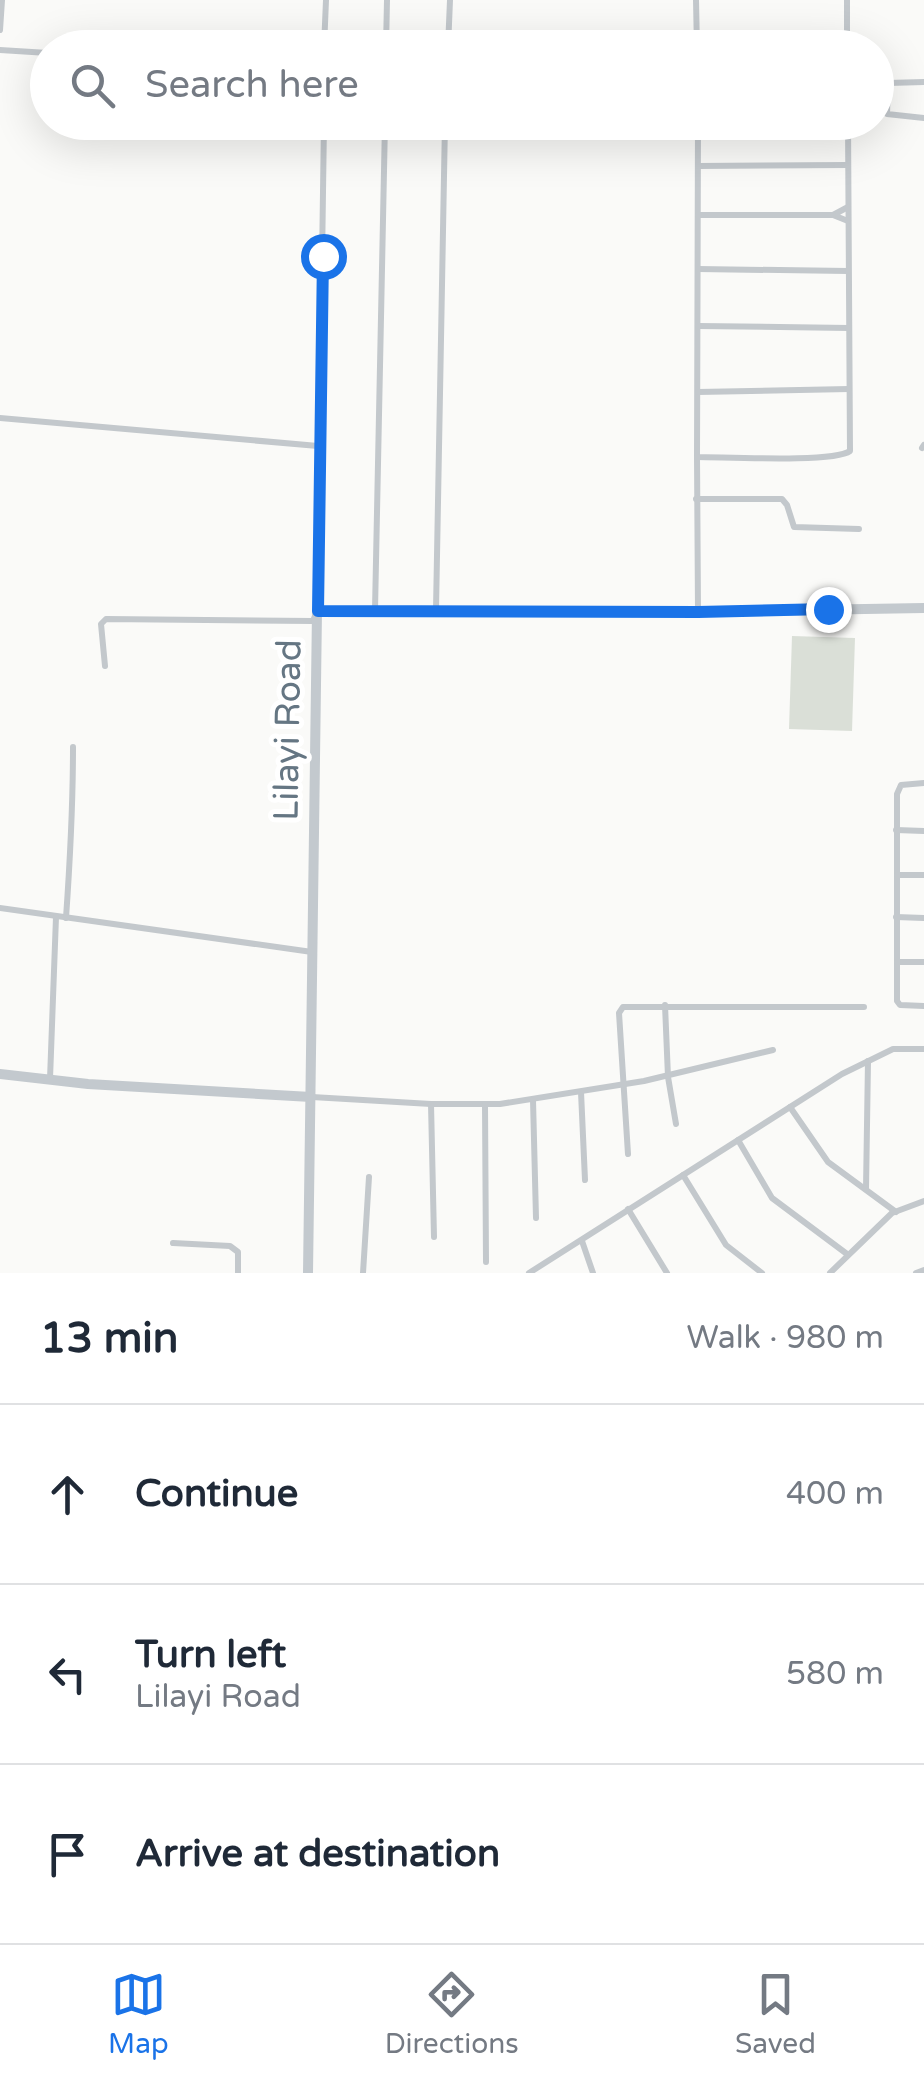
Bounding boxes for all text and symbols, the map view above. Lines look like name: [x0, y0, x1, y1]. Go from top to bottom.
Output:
search box: [30, 30, 894, 140]
icon: search: [65, 58, 120, 113]
text: Search here: [145, 62, 359, 108]
route start: [301, 234, 347, 280]
route end: [806, 587, 852, 633]
street label: Lilayi Road: [265, 639, 311, 821]
text: 13 min: [40, 1313, 178, 1364]
text: Walk · 980 m: [687, 1319, 884, 1357]
icon: ahead: [40, 1467, 95, 1522]
text: Continue: [135, 1471, 298, 1517]
text: 400 m: [786, 1475, 884, 1513]
text: Turn left: [135, 1632, 286, 1678]
icon: left: [40, 1647, 95, 1702]
text: 580 m: [786, 1655, 884, 1693]
text: Lilayi Road: [135, 1678, 301, 1716]
icon: arrive: [40, 1827, 95, 1882]
text: Arrive at destination: [135, 1831, 500, 1877]
tab: Map: [108, 1967, 169, 2061]
tab: Directions: [385, 1967, 519, 2061]
tab: Saved: [735, 1967, 816, 2061]

